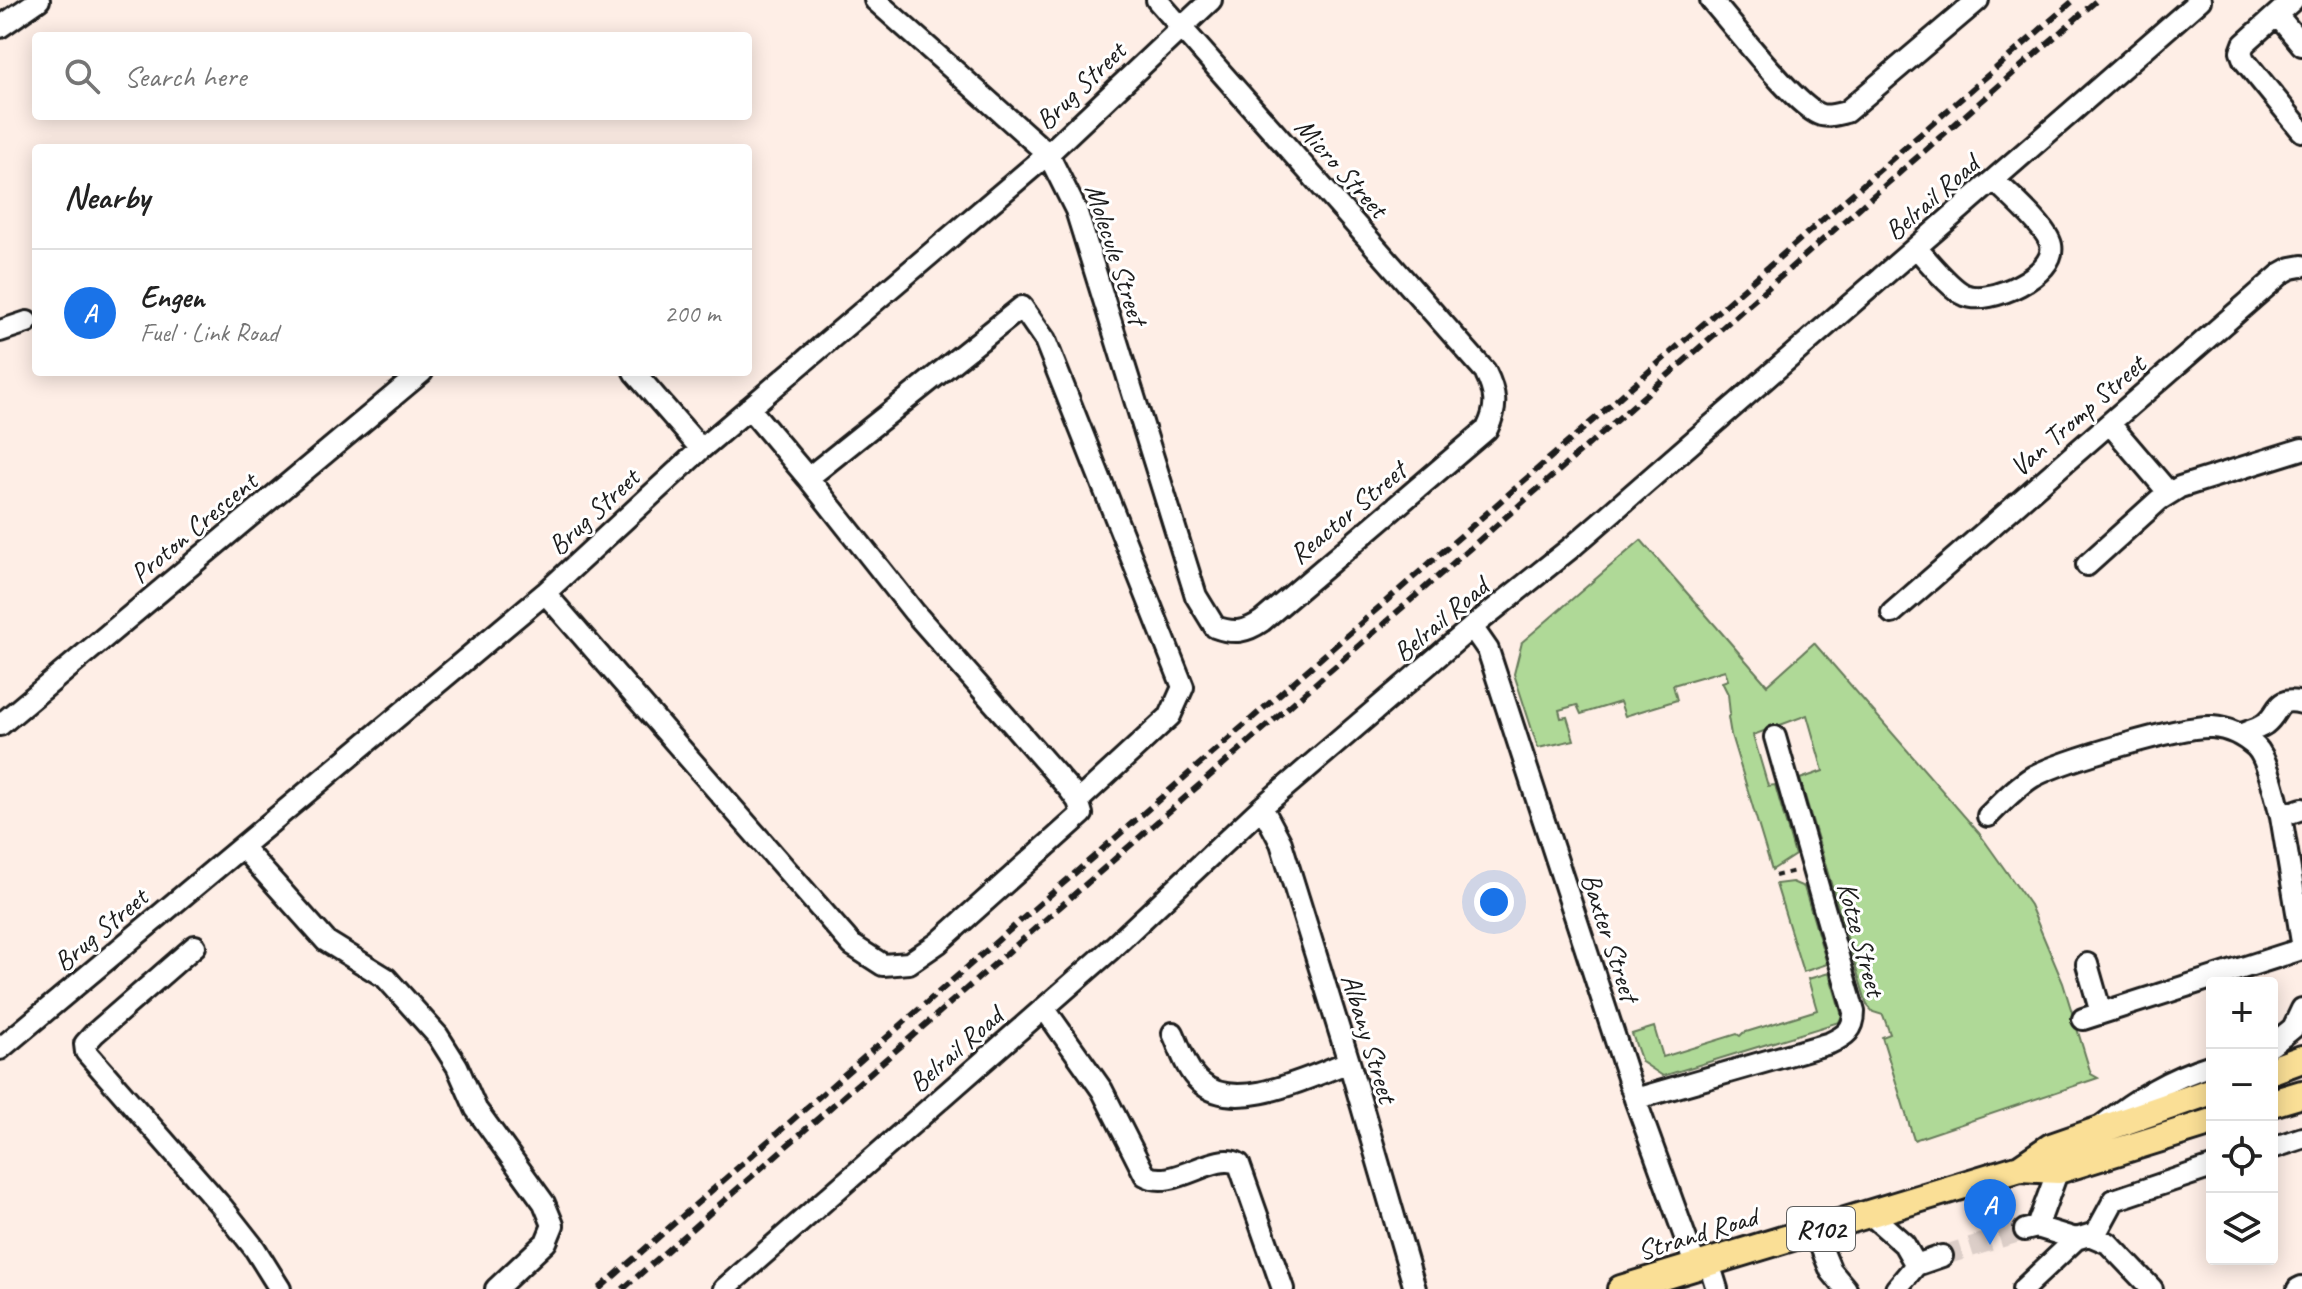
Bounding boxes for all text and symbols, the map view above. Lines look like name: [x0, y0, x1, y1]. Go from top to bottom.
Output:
search box: [32, 32, 752, 120]
street label: Brug Street: [1028, 32, 1135, 137]
icon: search: [60, 54, 104, 98]
text: Search here: [124, 57, 246, 95]
street label: Micro Street: [1288, 110, 1398, 227]
street label: Belrail Road: [1877, 144, 1989, 248]
text: Nearby: [64, 175, 150, 218]
street label: Molecule Street: [1077, 179, 1157, 332]
text: Engen: [140, 278, 205, 316]
text: A: [83, 297, 97, 330]
text: 200 m: [664, 297, 720, 330]
text: Fuel · Link Road: [140, 316, 278, 349]
street label: Van Tromp Street: [2002, 345, 2154, 484]
street label: Reactor Street: [1282, 451, 1416, 571]
street label: Brug Street: [540, 458, 648, 562]
street label: Proton Crescent: [123, 462, 266, 591]
street label: Belrail Road: [1386, 567, 1498, 669]
street label: Baxter Street: [1573, 869, 1649, 1009]
street label: Brug Street: [46, 878, 157, 979]
street label: Kotze Street: [1829, 878, 1894, 1003]
your location: [1474, 882, 1514, 922]
street label: Albany Street: [1333, 970, 1406, 1109]
map controls: [2206, 977, 2278, 1265]
button: +: [2206, 977, 2278, 1049]
street label: Belrail Road: [901, 996, 1013, 1100]
button: −: [2206, 1049, 2278, 1121]
button: locate: [2206, 1121, 2278, 1193]
pin: A: [1964, 1179, 2016, 1245]
button: layers: [2206, 1193, 2278, 1265]
street label: Strand Road: [1633, 1198, 1765, 1268]
road number: R102: [1787, 1207, 1855, 1251]

